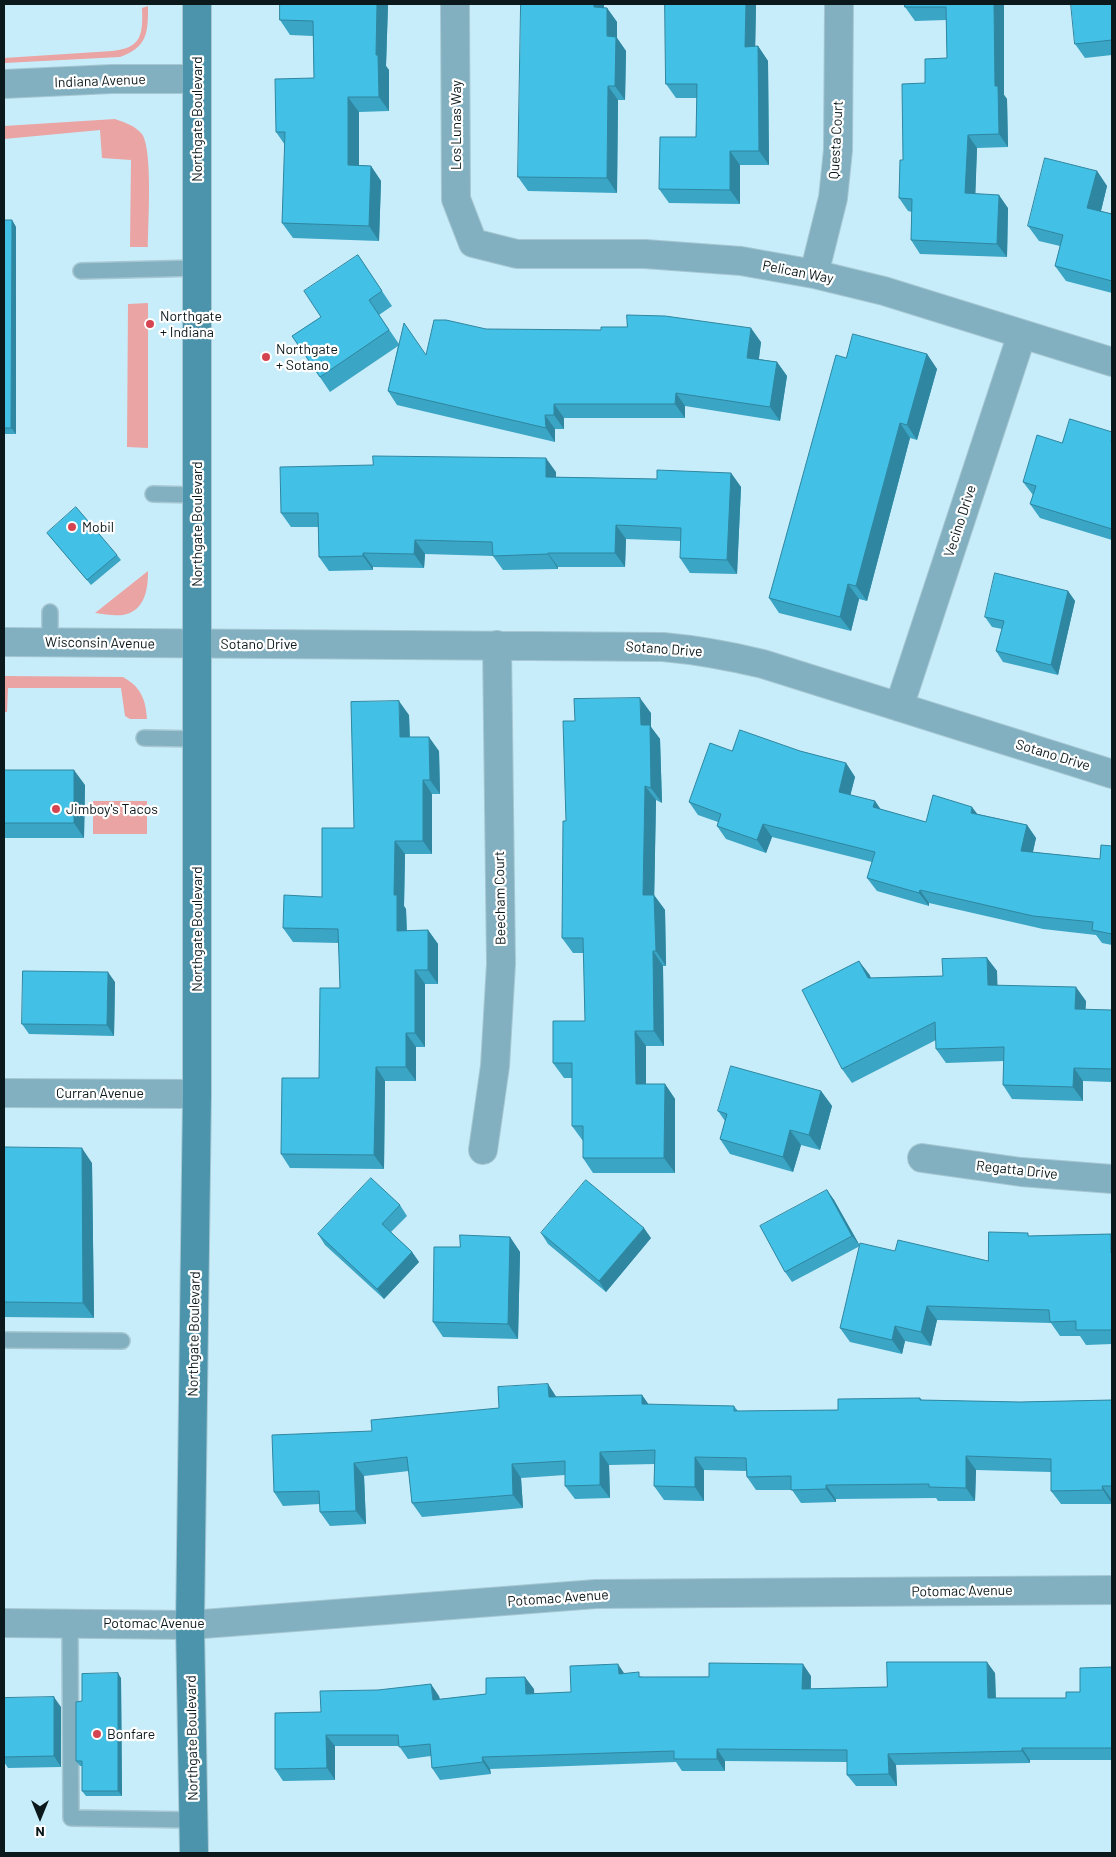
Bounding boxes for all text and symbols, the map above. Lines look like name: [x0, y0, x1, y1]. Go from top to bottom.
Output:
street label: Northgate Boulevard: [189, 56, 205, 182]
street label: Indiana Avenue: [54, 71, 146, 91]
street label: Los Lunas Way: [448, 80, 464, 170]
street label: Questa Court: [826, 100, 846, 180]
street label: Pelican Way: [761, 257, 835, 287]
place label: Northgate + Indiana: [160, 308, 222, 341]
marker: Northgate + Indiana: [144, 318, 156, 330]
place label: Northgate + Sotano: [276, 341, 338, 374]
marker: Northgate + Sotano: [260, 351, 272, 363]
street label: Northgate Boulevard: [189, 461, 205, 587]
street label: Vecino Drive: [940, 483, 980, 559]
place label: Mobil: [82, 519, 114, 535]
marker: Mobil: [66, 521, 78, 533]
street label: Wisconsin Avenue: [45, 634, 155, 652]
street label: Sotano Drive: [220, 636, 298, 652]
street label: Sotano Drive: [625, 638, 703, 660]
street label: Sotano Drive: [1014, 736, 1092, 774]
place label: Jimboy's Tacos: [66, 801, 158, 817]
marker: Jimboy's Tacos: [50, 803, 62, 815]
street label: Beecham Court: [491, 851, 509, 945]
street label: Northgate Boulevard: [189, 866, 205, 992]
street label: Curran Avenue: [56, 1085, 144, 1101]
street label: Regatta Drive: [975, 1157, 1059, 1183]
street label: Northgate Boulevard: [185, 1271, 203, 1397]
street label: Potomac Avenue: [911, 1582, 1013, 1600]
street label: Potomac Avenue: [507, 1586, 609, 1610]
street label: Potomac Avenue: [103, 1615, 205, 1631]
street label: Northgate Boulevard: [183, 1675, 201, 1801]
place label: Bonfare: [107, 1726, 155, 1742]
marker: Bonfare: [91, 1728, 103, 1740]
north arrow: [15, 1792, 65, 1842]
text: N: [35, 1824, 45, 1841]

